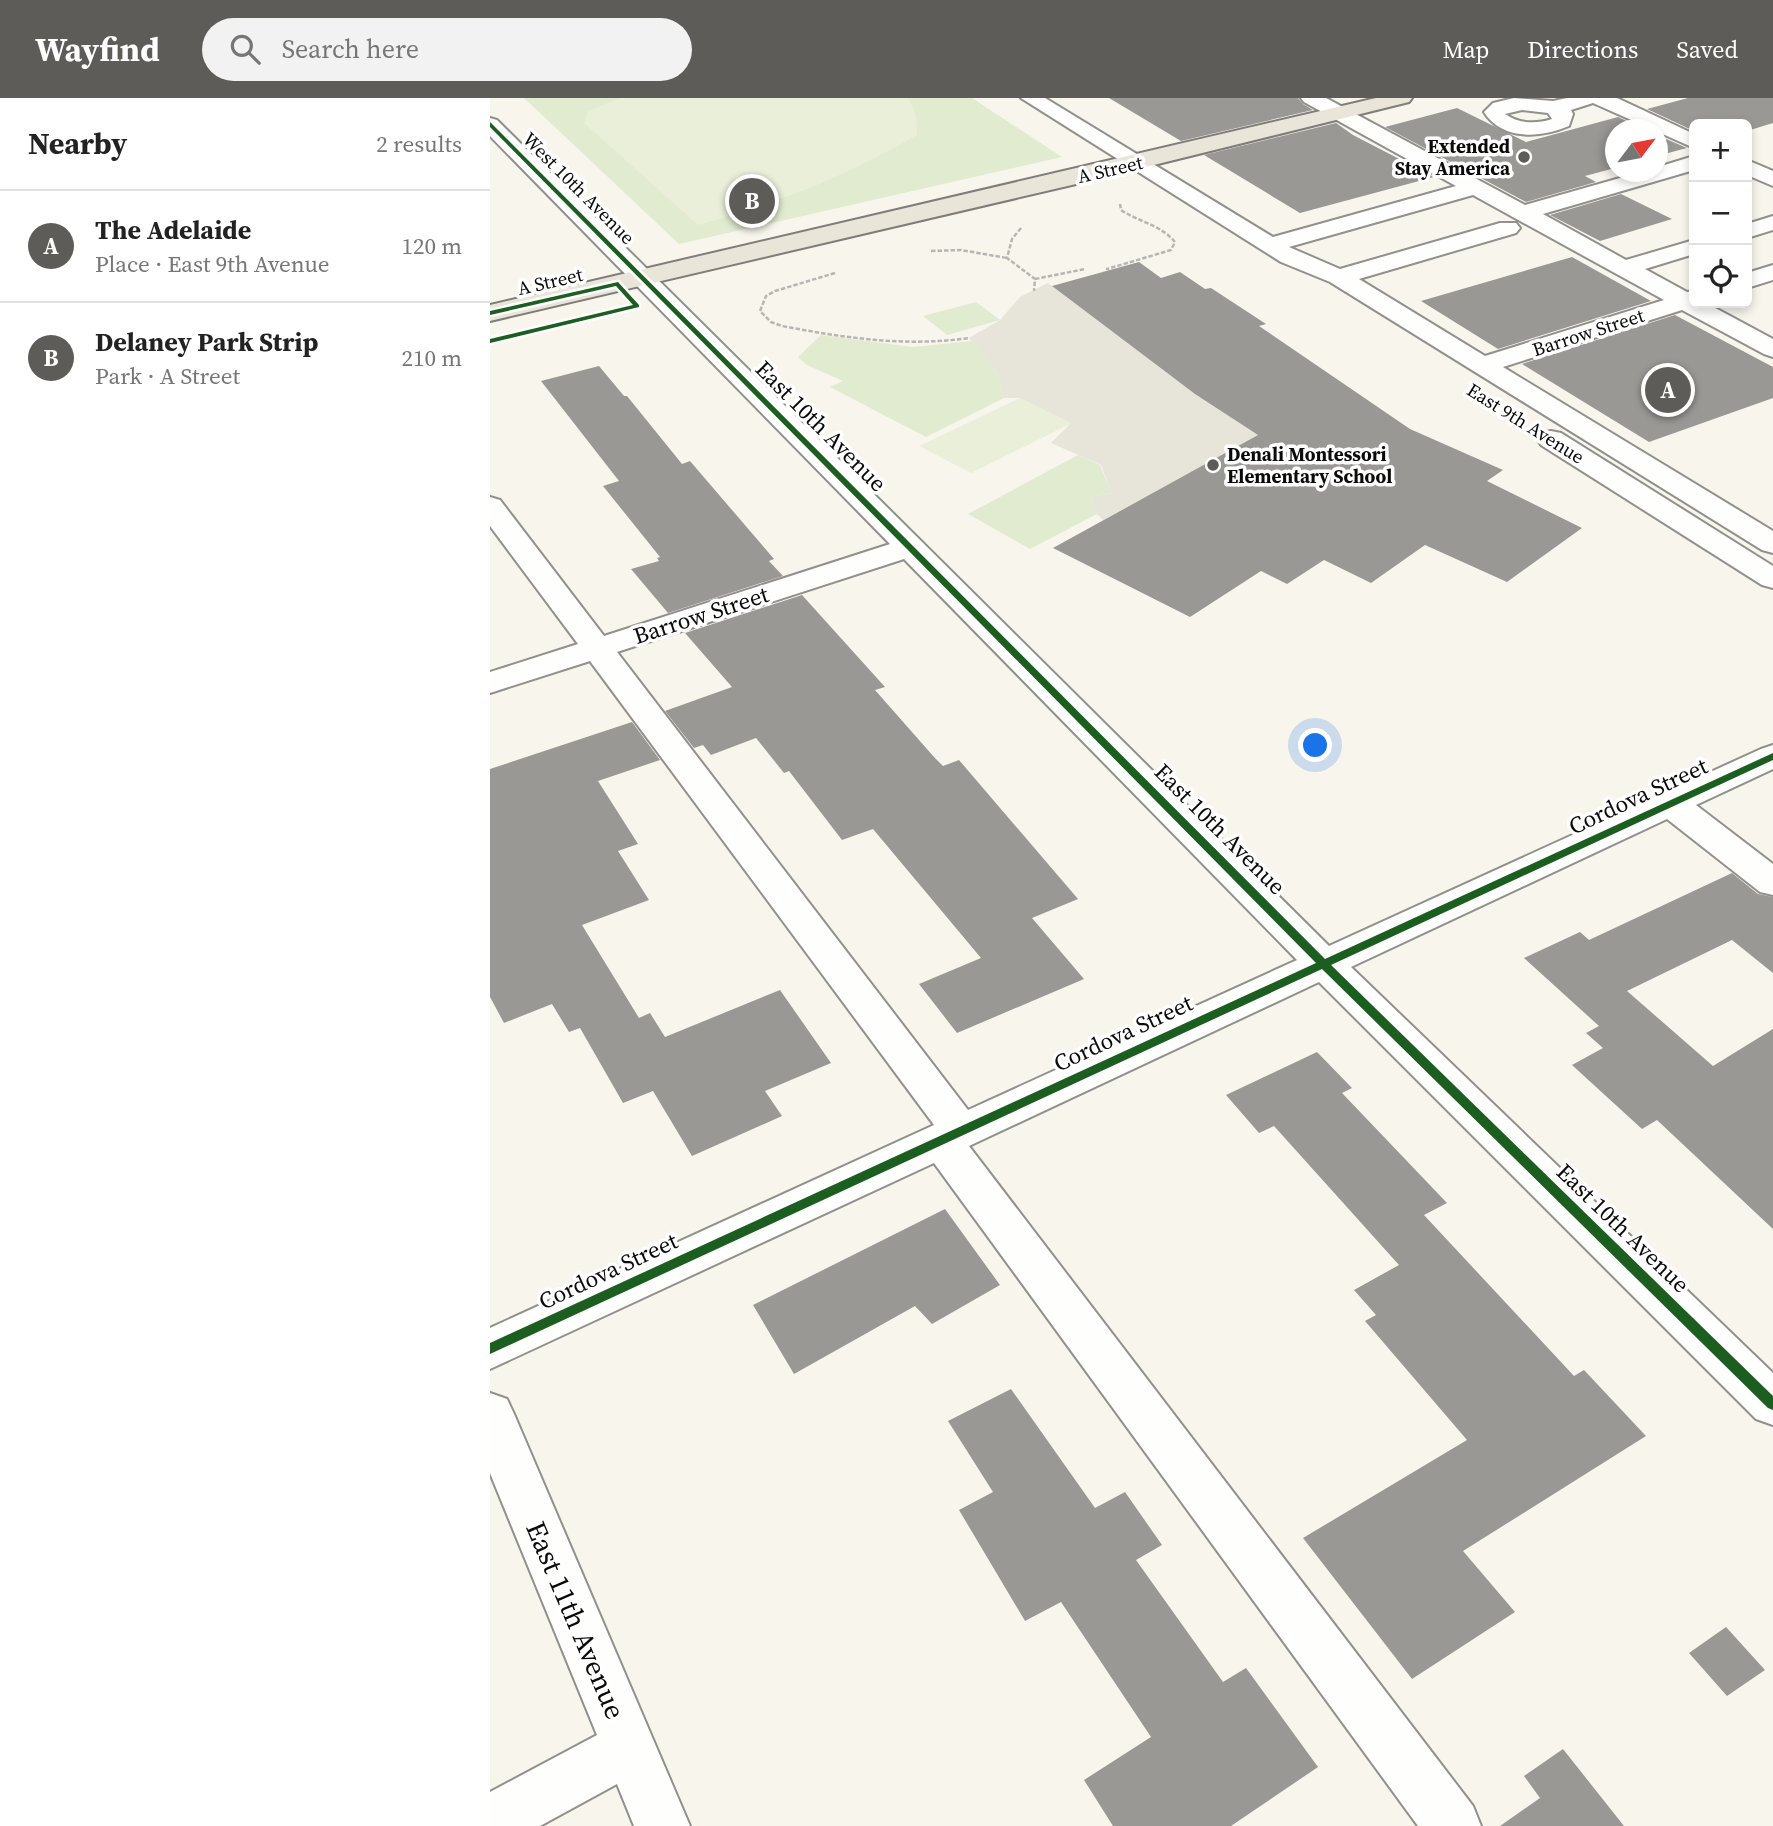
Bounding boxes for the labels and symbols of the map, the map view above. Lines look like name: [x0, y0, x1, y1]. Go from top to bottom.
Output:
north arrow: [1605, 119, 1668, 182]
street label: West 10th Avenue: [517, 126, 641, 250]
place label: Extended Stay America: [1395, 133, 1511, 181]
street label: A Street: [1075, 149, 1146, 189]
marker: Extended Stay America: [1516, 149, 1532, 165]
pin: B: [729, 175, 775, 227]
street label: A Street: [515, 261, 586, 301]
street label: Barrow Street: [1529, 301, 1648, 362]
street label: East 10th Avenue: [748, 353, 894, 499]
pin: A: [1645, 364, 1691, 416]
street label: East 9th Avenue: [1462, 377, 1590, 469]
place label: Denali Montessori Elementary School: [1227, 441, 1392, 489]
marker: Denali Montessori Elementary School: [1205, 457, 1221, 473]
street label: Barrow Street: [629, 578, 773, 652]
your location: [1298, 728, 1332, 762]
street label: Cordova Street: [1563, 750, 1713, 842]
street label: East 10th Avenue: [1147, 756, 1293, 902]
street label: Cordova Street: [1048, 987, 1198, 1079]
street label: East 10th Avenue: [1549, 1156, 1697, 1300]
street label: Cordova Street: [533, 1225, 683, 1317]
street label: East 11th Avenue: [517, 1515, 635, 1725]

